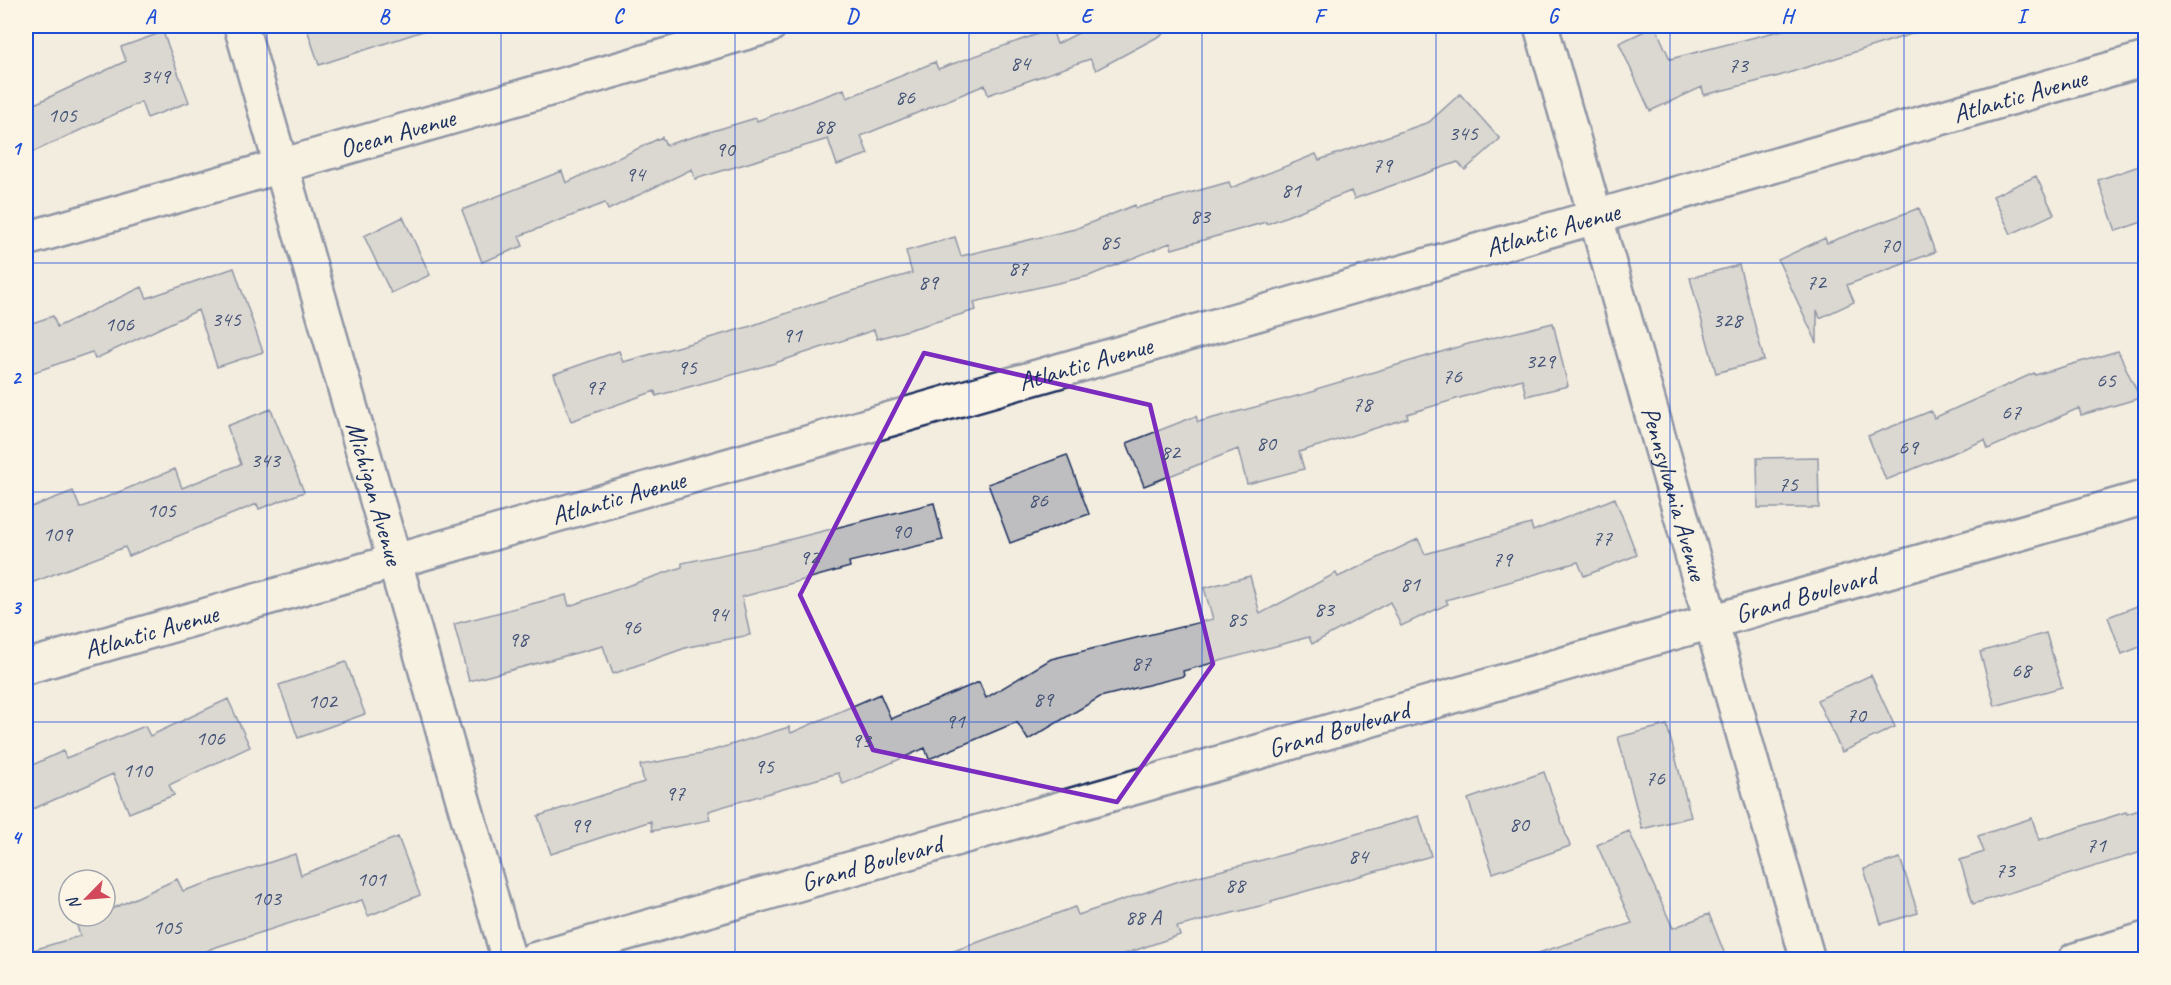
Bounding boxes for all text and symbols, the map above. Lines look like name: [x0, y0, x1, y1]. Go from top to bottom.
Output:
text: A: [145, 4, 157, 29]
text: B: [379, 4, 391, 29]
text: C: [613, 4, 625, 29]
text: D: [846, 4, 860, 29]
text: E: [1081, 4, 1095, 29]
text: F: [1314, 4, 1328, 29]
text: G: [1548, 4, 1561, 29]
text: H: [1781, 4, 1796, 29]
text: I: [2017, 4, 2030, 29]
house number: 84: [1010, 49, 1032, 77]
house number: 73: [1728, 51, 1750, 79]
street label: Atlantic Avenue: [1949, 60, 2092, 131]
house number: 349: [140, 62, 172, 90]
house number: 86: [895, 83, 916, 111]
street label: Ocean Avenue: [336, 100, 460, 165]
house number: 105: [47, 101, 78, 129]
house number: 88: [814, 112, 836, 140]
house number: 345: [1448, 119, 1479, 147]
house number: 90: [715, 135, 737, 163]
text: 1: [12, 136, 23, 161]
house number: 79: [1372, 151, 1394, 179]
house number: 94: [625, 160, 647, 188]
house number: 81: [1281, 176, 1302, 204]
street label: Atlantic Avenue: [1482, 194, 1625, 265]
house number: 83: [1190, 202, 1212, 230]
house number: 85: [1100, 228, 1121, 256]
house number: 70: [1880, 231, 1902, 259]
house number: 87: [1008, 254, 1029, 282]
house number: 89: [918, 268, 940, 296]
house number: 72: [1806, 268, 1828, 296]
house number: 345: [211, 305, 242, 333]
house number: 328: [1712, 306, 1744, 334]
house number: 106: [104, 310, 135, 338]
house number: 91: [782, 321, 803, 349]
street label: Atlantic Avenue: [1015, 328, 1158, 399]
house number: 329: [1525, 347, 1557, 375]
house number: 95: [677, 353, 698, 381]
house number: 76: [1442, 362, 1463, 390]
text: 2: [12, 365, 23, 390]
house number: 65: [2096, 366, 2117, 394]
house number: 97: [585, 373, 606, 401]
house number: 78: [1352, 390, 1374, 418]
house number: 67: [2001, 398, 2022, 426]
street label: Pennsylvania Avenue: [1634, 403, 1715, 585]
street label: Michigan Avenue: [338, 418, 411, 570]
house number: 80: [1256, 429, 1278, 457]
house number: 69: [1898, 433, 1920, 461]
house number: 82: [1160, 438, 1182, 466]
house number: 343: [250, 446, 282, 474]
street label: Atlantic Avenue: [548, 462, 691, 533]
house number: 75: [1778, 470, 1799, 498]
house number: 86: [1028, 486, 1049, 514]
house number: 105: [146, 496, 177, 524]
house number: 90: [891, 517, 913, 545]
house number: 109: [42, 520, 74, 548]
house number: 77: [1592, 524, 1613, 552]
house number: 92: [799, 543, 821, 571]
house number: 79: [1492, 545, 1514, 573]
street label: Grand Boulevard: [1731, 558, 1884, 631]
house number: 81: [1400, 570, 1421, 598]
text: 3: [12, 595, 23, 620]
house number: 83: [1314, 595, 1336, 623]
street label: Atlantic Avenue: [80, 596, 223, 666]
house number: 94: [708, 600, 730, 628]
house number: 85: [1227, 605, 1248, 633]
house number: 96: [621, 613, 642, 641]
house number: 98: [508, 625, 530, 653]
house number: 87: [1131, 649, 1152, 677]
house number: 68: [2011, 656, 2033, 684]
house number: 89: [1033, 685, 1055, 713]
house number: 102: [307, 687, 339, 715]
street label: Grand Boulevard: [1264, 692, 1417, 765]
house number: 70: [1846, 701, 1868, 729]
house number: 91: [945, 707, 966, 735]
house number: 106: [195, 724, 226, 752]
house number: 93: [851, 726, 873, 754]
house number: 95: [754, 752, 775, 780]
house number: 110: [122, 756, 154, 784]
house number: 76: [1645, 764, 1666, 792]
house number: 97: [665, 779, 686, 807]
house number: 80: [1509, 810, 1531, 838]
house number: 99: [570, 811, 592, 839]
text: 4: [12, 825, 24, 850]
street label: Grand Boulevard: [797, 826, 949, 899]
house number: 71: [2086, 831, 2107, 859]
house number: 84: [1348, 842, 1370, 870]
house number: 73: [1995, 856, 2017, 884]
house number: 101: [356, 865, 387, 893]
north arrow: [57, 868, 117, 928]
house number: 88: [1225, 871, 1247, 899]
house number: 103: [251, 884, 283, 912]
text: N: [62, 892, 85, 913]
house number: 88 A: [1125, 903, 1162, 931]
house number: 105: [152, 913, 183, 941]

